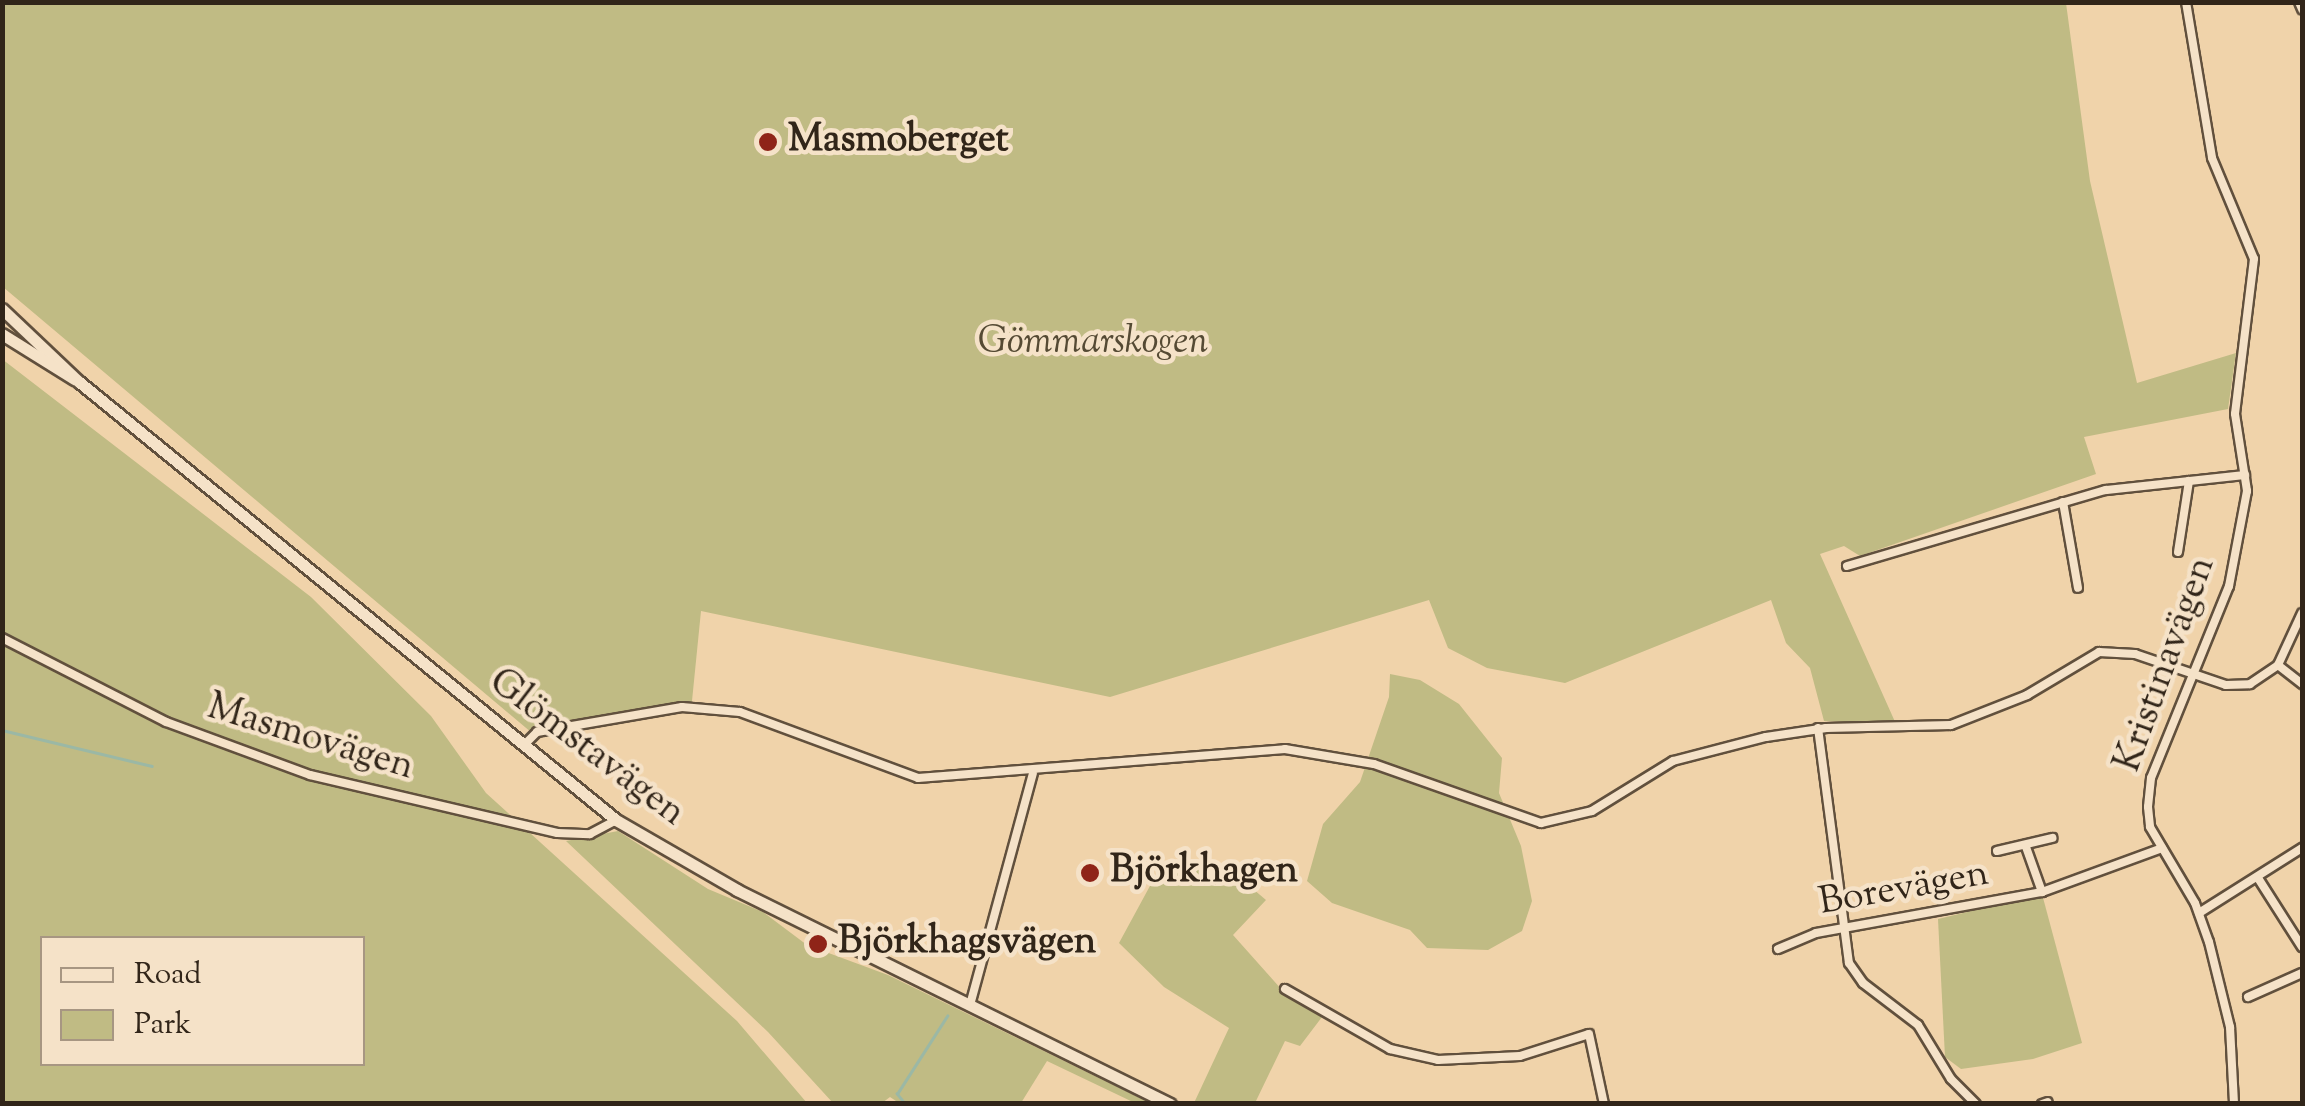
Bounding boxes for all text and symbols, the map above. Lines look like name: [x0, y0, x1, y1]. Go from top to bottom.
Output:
place label: Masmoberget: [788, 119, 1008, 165]
marker: Masmoberget: [757, 131, 779, 153]
park label: Gömmarskogen: [978, 321, 1208, 367]
street label: Kristinavägen: [2107, 551, 2227, 779]
street label: Glömstavägen: [479, 660, 693, 838]
street label: Masmovägen: [201, 686, 419, 792]
place label: Björkhagen: [1110, 850, 1298, 896]
street label: Borevägen: [1816, 853, 1992, 927]
marker: Björkhagen: [1079, 862, 1101, 884]
place label: Björkhagsvägen: [838, 921, 1096, 967]
marker: Björkhagsvägen: [807, 933, 829, 955]
legend: [40, 936, 365, 1066]
text: Road: [134, 954, 201, 997]
text: Park: [134, 1004, 191, 1047]

